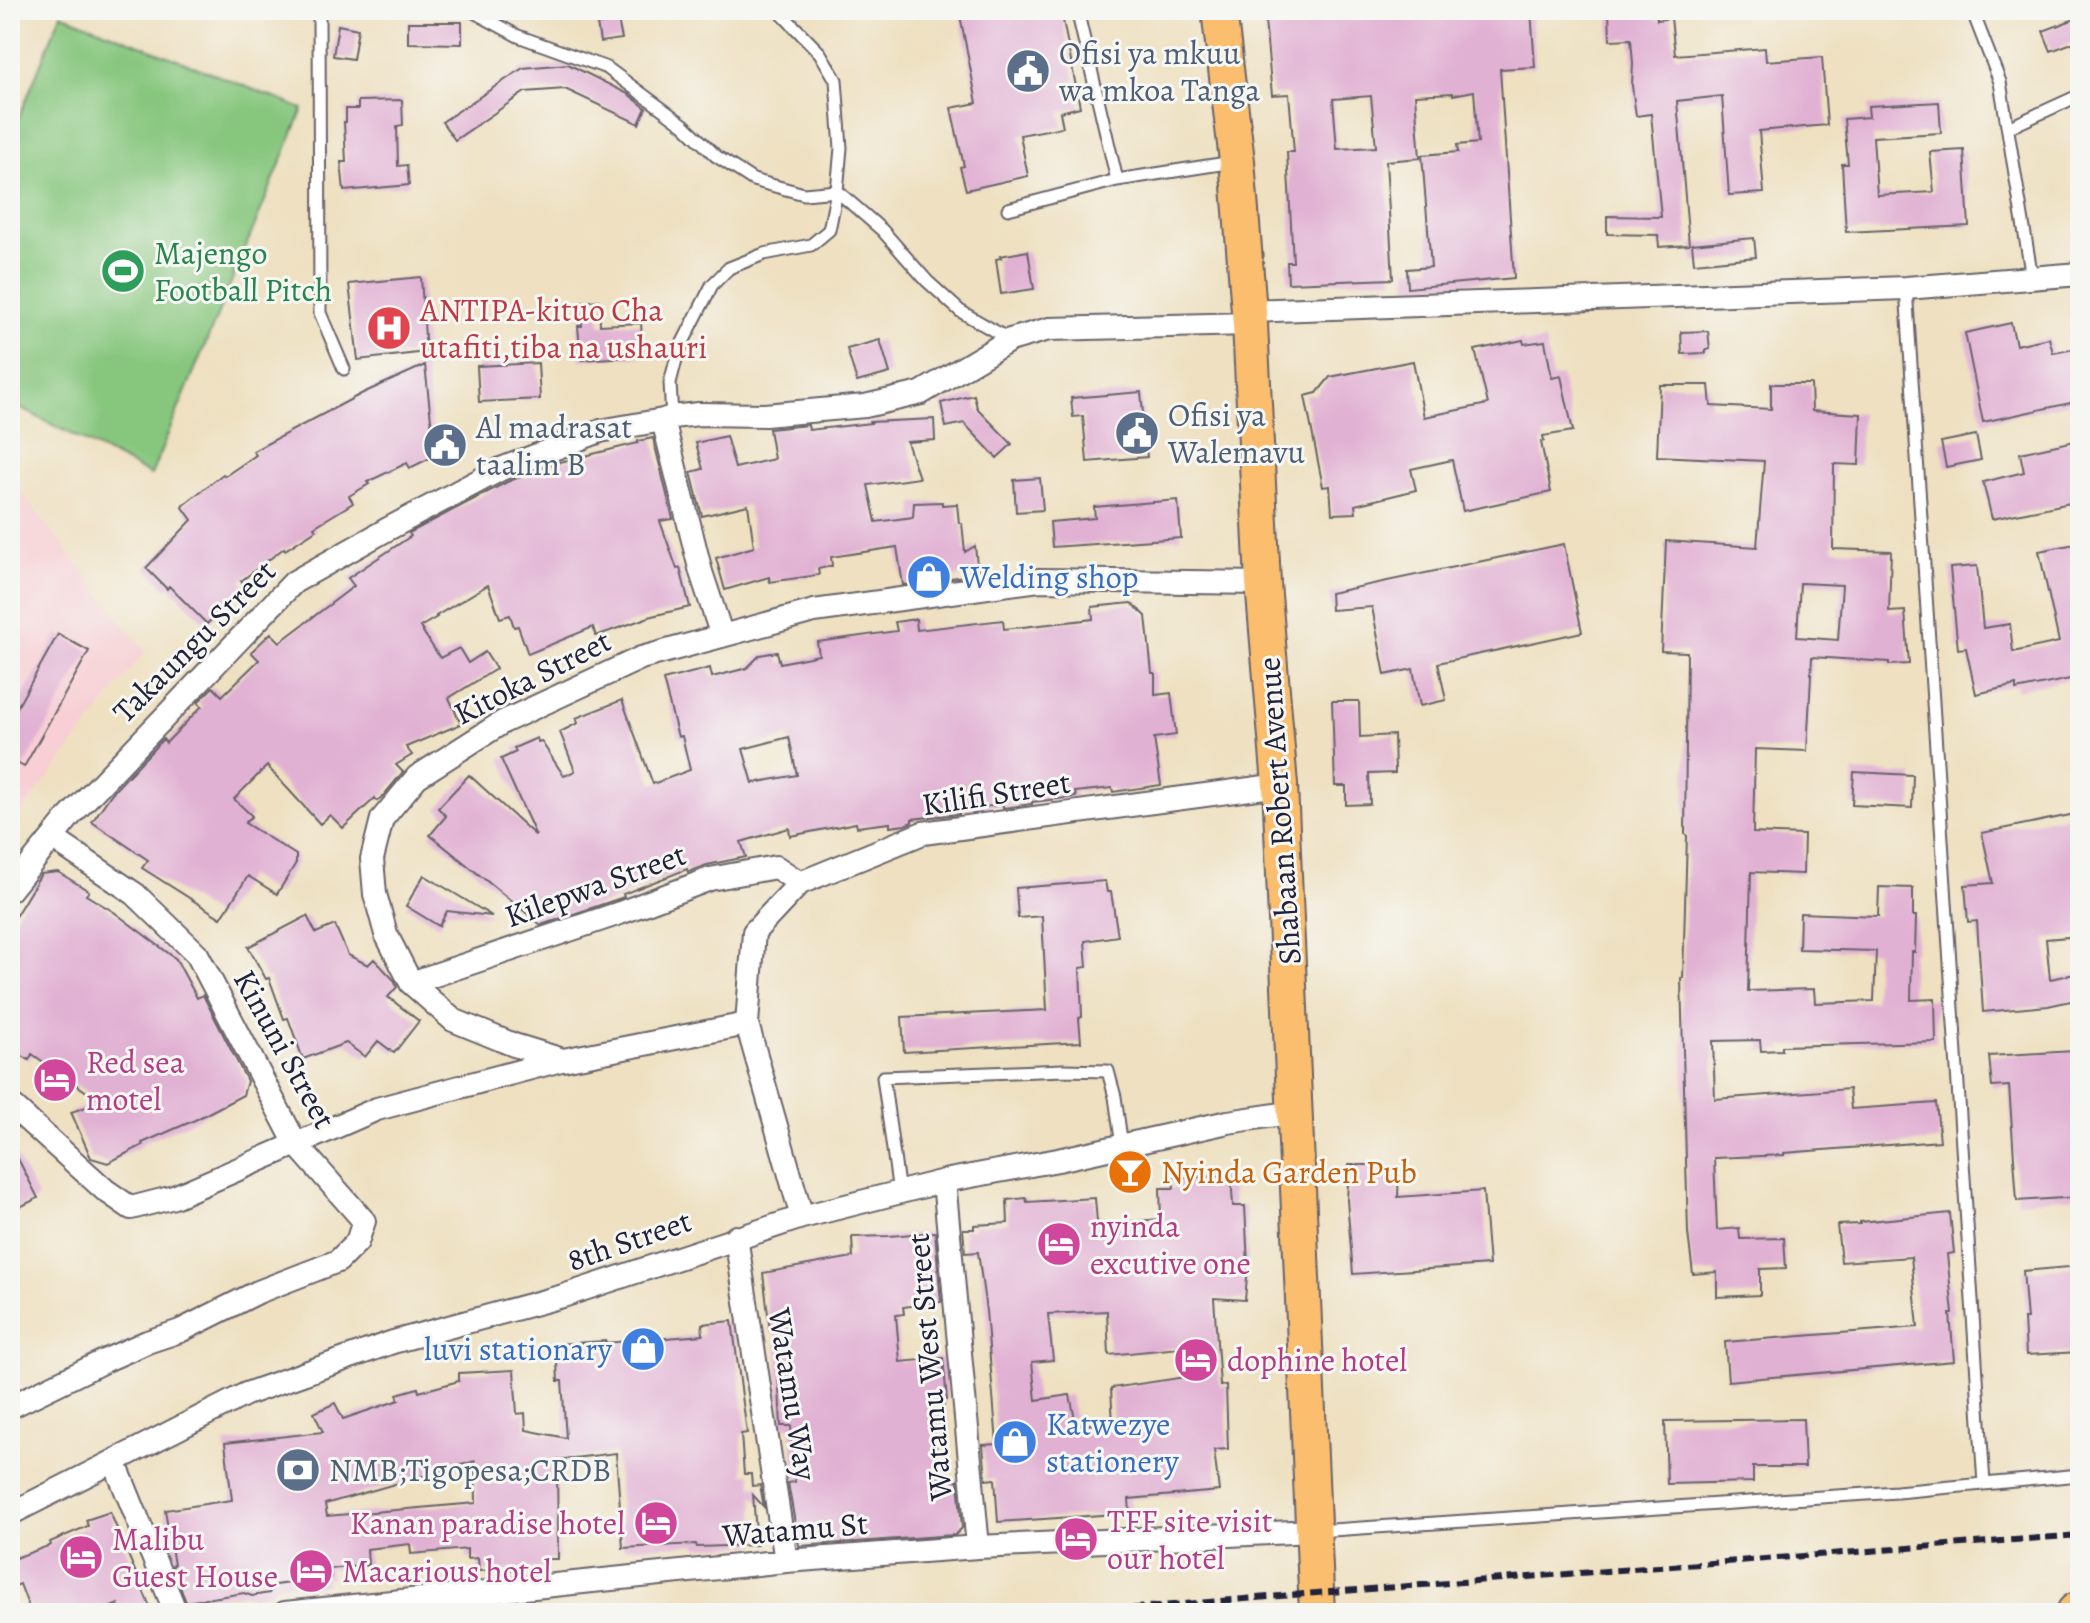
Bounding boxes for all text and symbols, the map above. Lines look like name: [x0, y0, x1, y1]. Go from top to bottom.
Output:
place label: Ofisi ya mkuu wa mkoa Tanga: [1058, 31, 1260, 112]
public building icon: Ofisi ya mkuu wa mkoa Tanga: [1004, 47, 1052, 95]
place label: Majengo Football Pitch: [154, 231, 332, 312]
sports icon: Majengo Football Pitch: [99, 247, 147, 295]
place label: ANTIPA-kituo Cha utafiti,tiba na ushauri: [419, 288, 707, 369]
hospital icon: ANTIPA-kituo Cha utafiti,tiba na ushauri: [365, 304, 413, 352]
place label: Ofisi ya Walemavu: [1167, 393, 1305, 474]
place label: Al madrasat taalim B: [475, 405, 632, 486]
public building icon: Ofisi ya Walemavu: [1113, 409, 1161, 457]
public building icon: Al madrasat taalim B: [421, 421, 469, 469]
street label: Takaungu Street: [103, 550, 285, 732]
shop icon: Welding shop: [905, 553, 953, 601]
place label: Welding shop: [959, 555, 1138, 599]
street label: Kitoka Street: [446, 619, 618, 735]
street label: Shabaan Robert Avenue: [1246, 656, 1312, 966]
street label: Kilifi Street: [919, 760, 1073, 826]
street label: Kilepwa Street: [498, 832, 692, 938]
street label: Kinuni Street: [223, 962, 347, 1136]
place label: Red sea motel: [86, 1040, 185, 1121]
hotel icon: Red sea motel: [31, 1056, 79, 1104]
bar icon: Nyinda Garden Pub: [1106, 1148, 1154, 1196]
place label: Nyinda Garden Pub: [1161, 1150, 1417, 1194]
street label: 8th Street: [561, 1198, 697, 1282]
place label: nyinda excutive one: [1090, 1204, 1251, 1285]
hotel icon: nyinda excutive one: [1035, 1220, 1083, 1268]
street label: Watamu West Street: [895, 1232, 963, 1503]
street label: Watamu Way: [758, 1304, 828, 1484]
shop icon: luvi stationary: [619, 1325, 667, 1373]
place label: luvi stationary: [424, 1327, 613, 1371]
hotel icon: dophine hotel: [1172, 1336, 1220, 1384]
place label: dophine hotel: [1227, 1338, 1407, 1382]
place label: Katwezye stationery: [1046, 1402, 1179, 1483]
shop icon: Katwezye stationery: [991, 1418, 1039, 1466]
bank icon: NMB;Tigopesa;CRDB: [274, 1446, 322, 1494]
place label: NMB;Tigopesa;CRDB: [329, 1448, 611, 1492]
hotel icon: Kanan paradise hotel: [632, 1499, 680, 1547]
place label: TFF site visit our hotel: [1107, 1499, 1272, 1580]
place label: Kanan paradise hotel: [350, 1501, 625, 1545]
street label: Watamu St: [720, 1501, 869, 1557]
hotel icon: TFF site visit our hotel: [1052, 1515, 1100, 1563]
place label: Malibu Guest House: [112, 1517, 278, 1598]
hotel icon: Malibu Guest House: [57, 1533, 105, 1581]
hotel icon: Macarious hotel: [287, 1547, 335, 1595]
place label: Macarious hotel: [342, 1549, 552, 1593]

